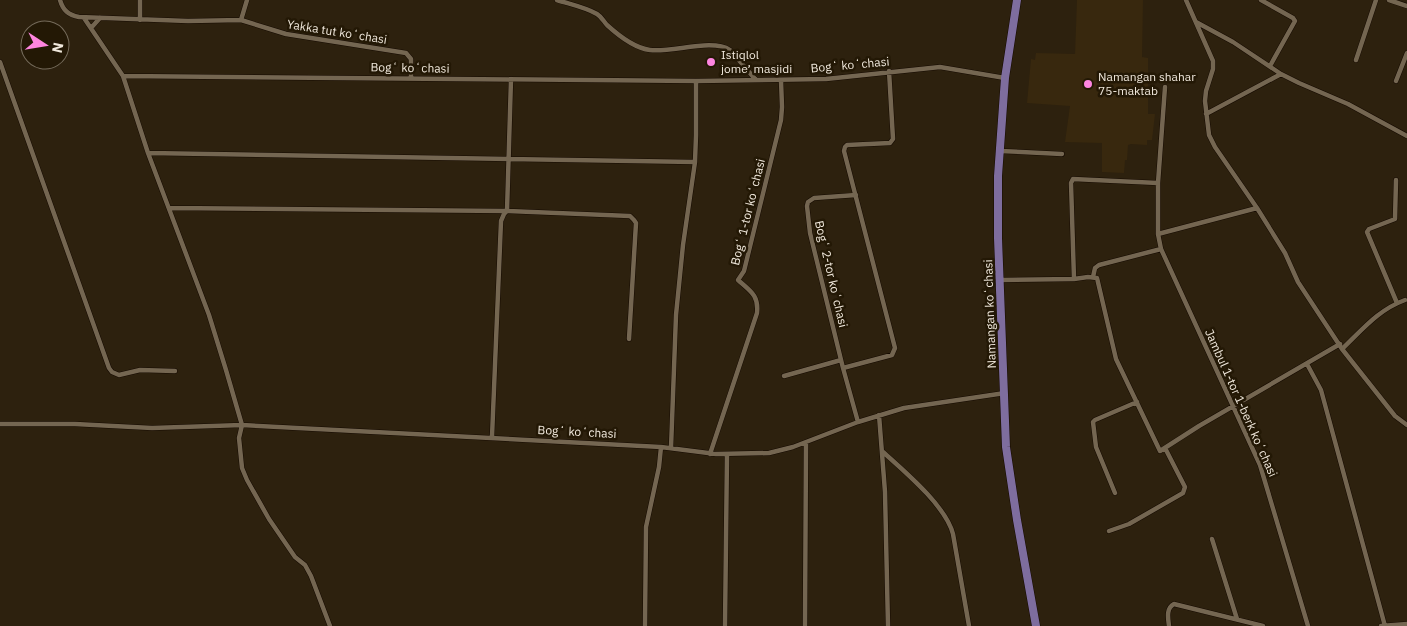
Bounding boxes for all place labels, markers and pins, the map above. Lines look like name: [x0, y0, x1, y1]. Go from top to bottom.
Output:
place label: Istiqlol jome’ masjidi: [721, 47, 792, 76]
marker: Istiqlol jome’ masjidi: [705, 56, 717, 68]
place label: Namangan shahar 75-maktab: [1098, 69, 1196, 98]
marker: Namangan shahar 75-maktab: [1082, 78, 1094, 90]

